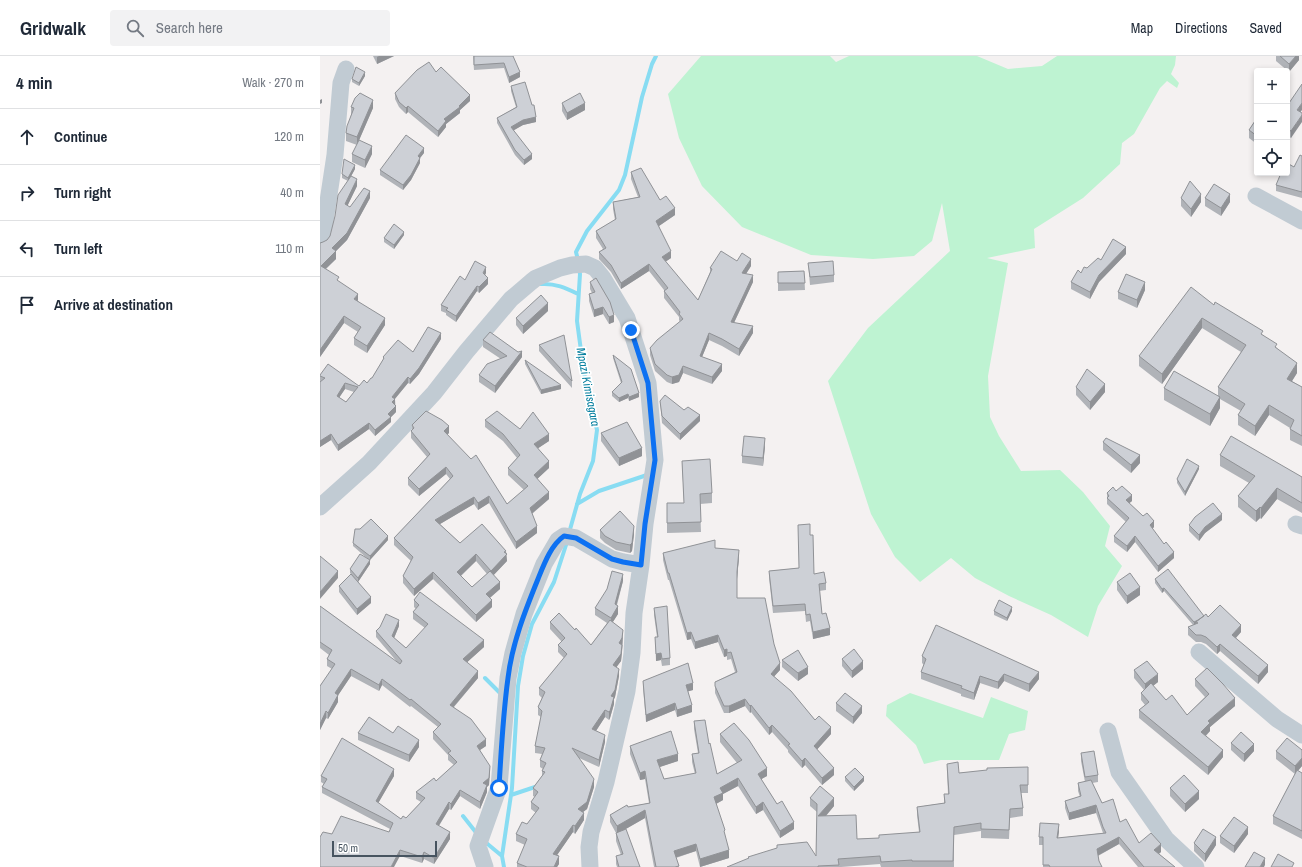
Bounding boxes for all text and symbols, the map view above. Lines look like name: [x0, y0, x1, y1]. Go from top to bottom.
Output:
search box: [110, 10, 390, 46]
text: Gridwalk: [20, 15, 86, 41]
icon: search: [124, 17, 146, 39]
text: Search here: [156, 17, 223, 38]
text: Map: [1131, 19, 1153, 37]
text: Directions: [1175, 19, 1227, 37]
text: Saved: [1249, 19, 1282, 37]
map controls: [1254, 68, 1290, 176]
button: +: [1254, 68, 1290, 104]
text: 4 min: [16, 71, 52, 94]
text: Walk · 270 m: [242, 74, 304, 91]
button: −: [1254, 104, 1290, 140]
icon: ahead: [16, 126, 38, 148]
text: Continue: [54, 126, 107, 147]
text: 120 m: [274, 128, 304, 145]
button: locate: [1254, 140, 1290, 176]
icon: right: [16, 182, 38, 204]
text: Turn right: [54, 182, 111, 203]
text: 40 m: [280, 184, 304, 201]
icon: left: [16, 238, 38, 260]
text: Turn left: [54, 238, 102, 259]
text: 110 m: [275, 240, 304, 257]
icon: arrive: [16, 294, 38, 316]
text: Arrive at destination: [54, 294, 173, 315]
route end: [622, 321, 640, 339]
water label: Mpazi Kimisagara: [573, 346, 604, 428]
route start: [490, 779, 508, 797]
scale bar: [332, 839, 437, 858]
text: 50 m: [338, 841, 358, 855]

